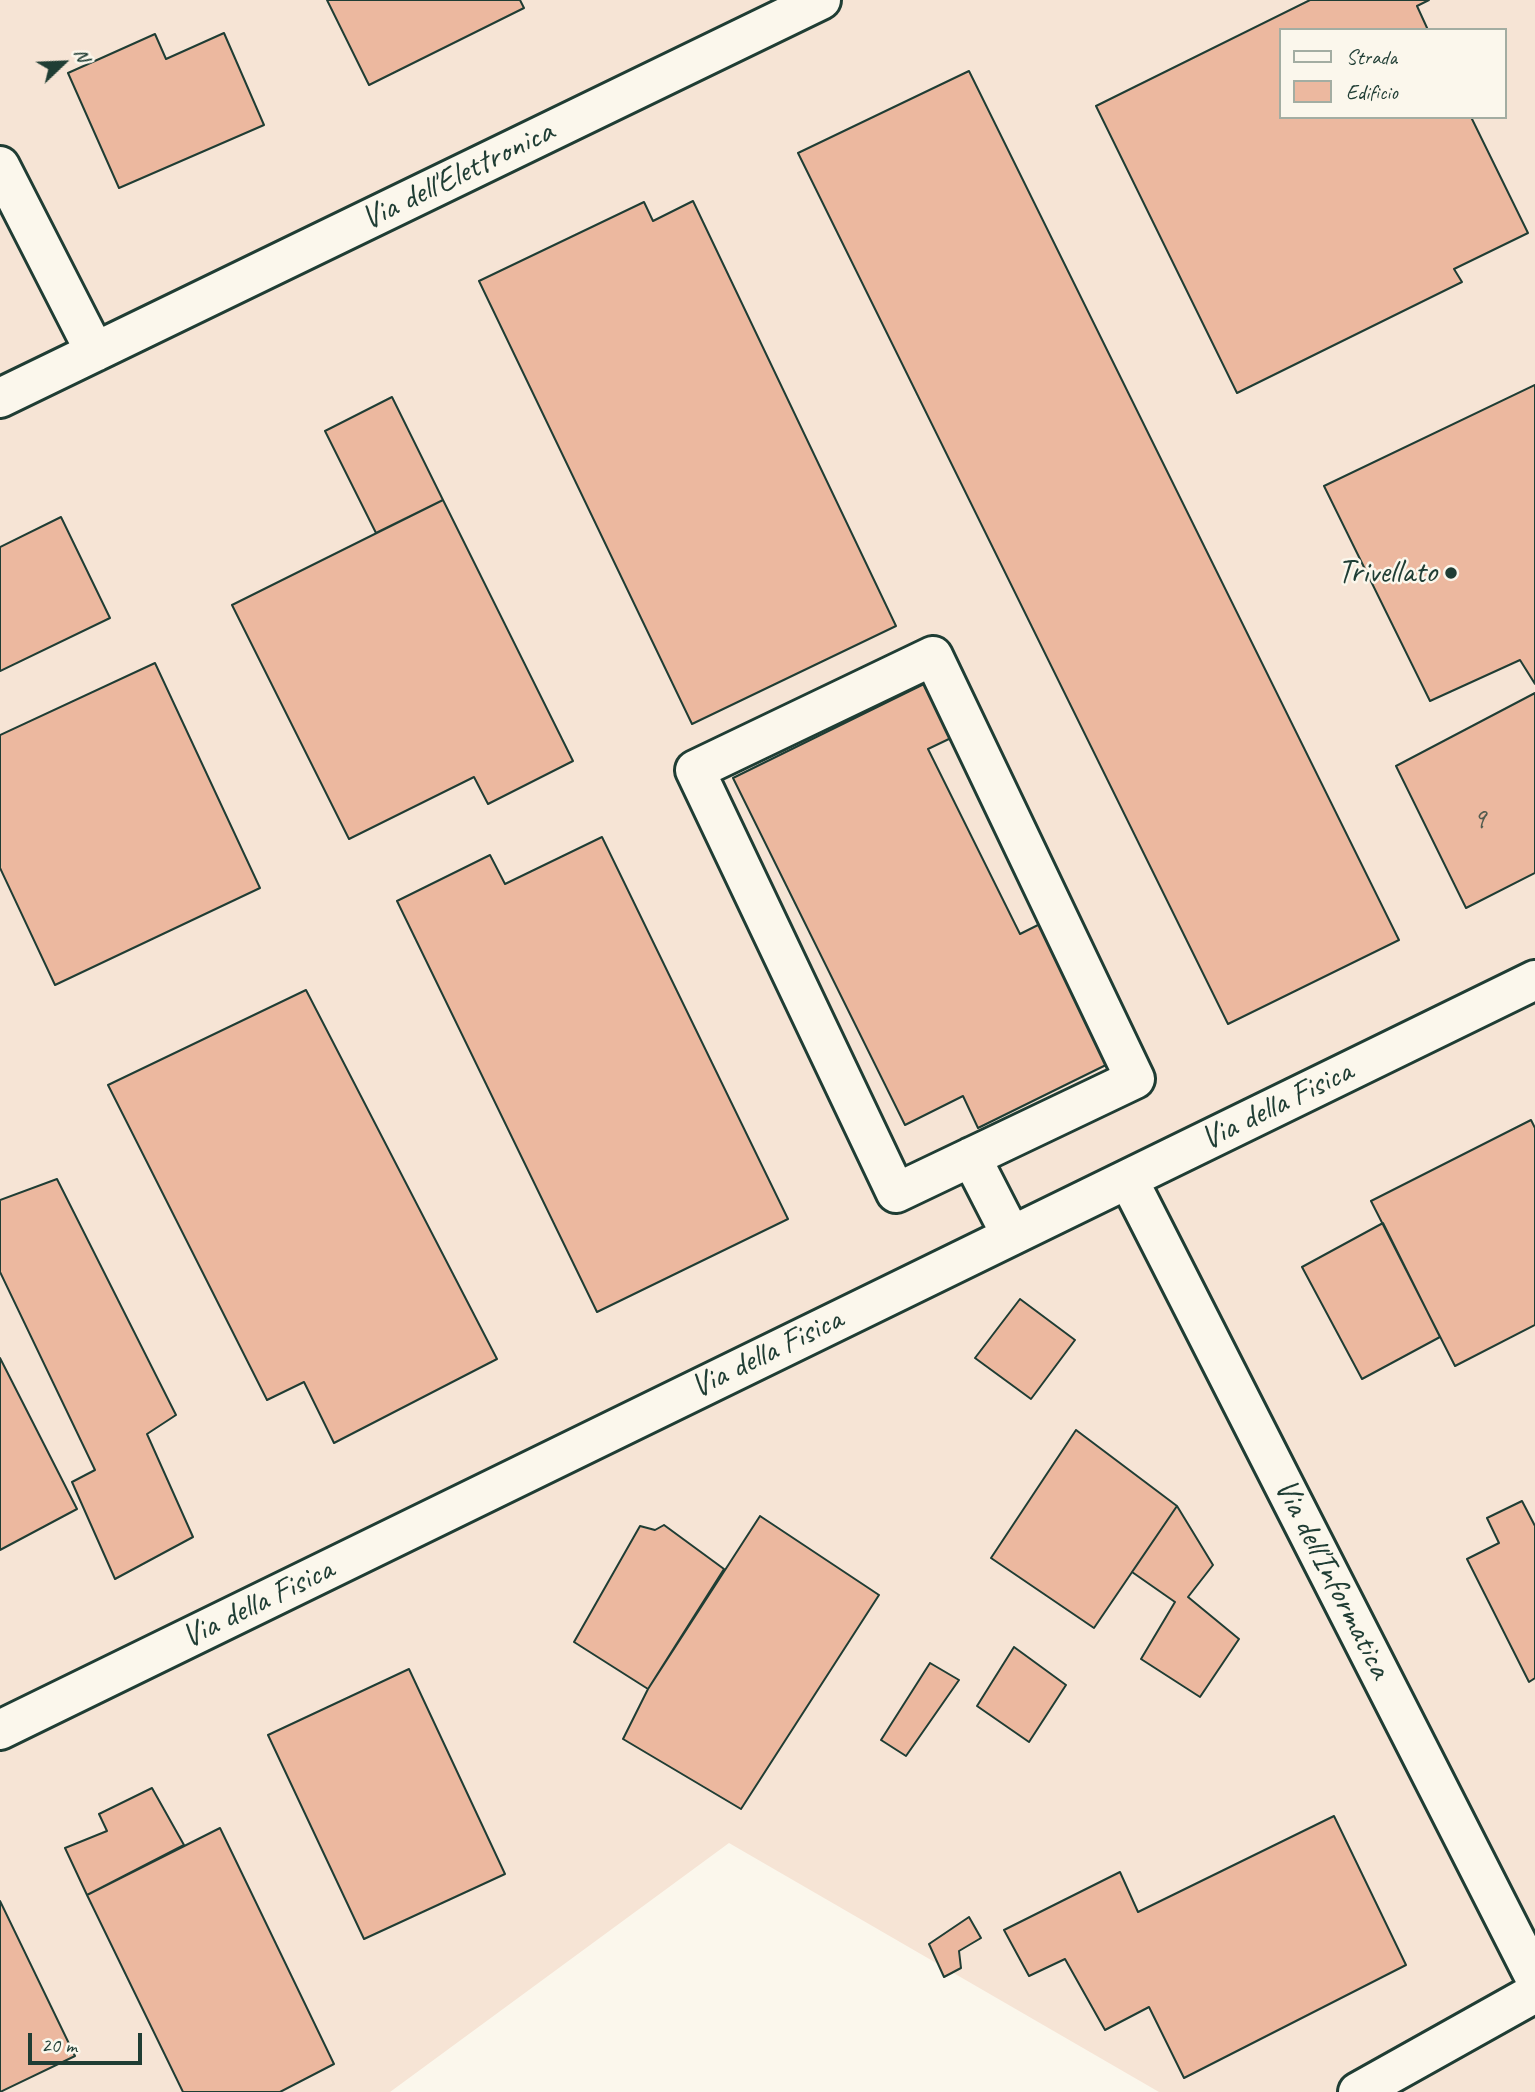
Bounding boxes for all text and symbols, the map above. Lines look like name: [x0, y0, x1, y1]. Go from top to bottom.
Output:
north arrow: [28, 28, 98, 98]
legend: [1280, 28, 1507, 119]
text: Strada: [1346, 44, 1397, 70]
text: N: [69, 45, 96, 65]
text: Edificio: [1346, 79, 1398, 105]
street label: Via dell'Elettronica: [355, 112, 561, 240]
place label: Trivellato: [1337, 553, 1437, 593]
marker: Trivellato: [1443, 565, 1459, 581]
house number: 9: [1472, 802, 1486, 838]
street label: Via della Fisica: [1195, 1052, 1359, 1160]
street label: Via della Fisica: [685, 1300, 849, 1408]
street label: Via dell'Informatica: [1265, 1473, 1399, 1685]
street label: Via della Fisica: [176, 1550, 340, 1658]
scale bar: [32, 2018, 145, 2062]
text: 20 m: [41, 2032, 77, 2058]

